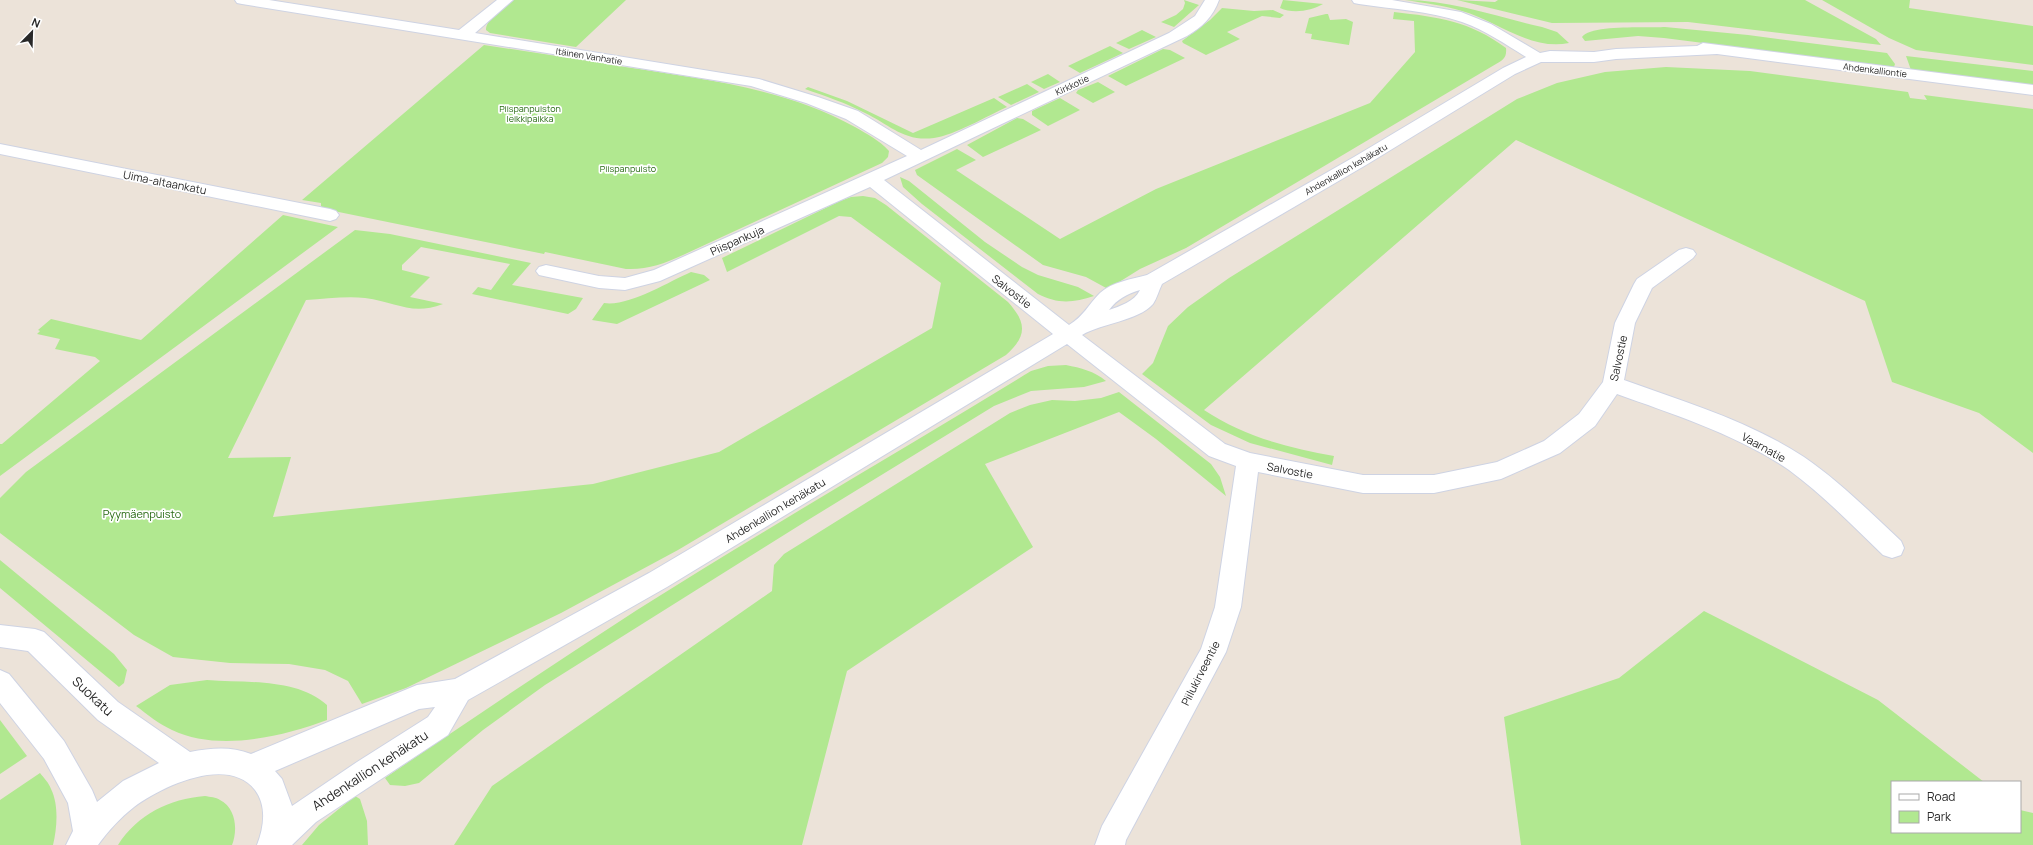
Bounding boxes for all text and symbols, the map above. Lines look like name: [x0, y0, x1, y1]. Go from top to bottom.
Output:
north arrow: [12, 12, 52, 52]
text: N: [30, 14, 43, 31]
street label: Itäinen Vanhatie: [555, 44, 623, 68]
street label: Ahdenkalliontie: [1842, 60, 1908, 80]
street label: Kirkkotie: [1053, 72, 1091, 98]
park label: Piispanpuiston leikkipaikka: [499, 102, 561, 125]
street label: Ahdenkallion kehäkatu: [1302, 140, 1390, 198]
park label: Piispanpuisto: [600, 162, 656, 175]
street label: Uima-altaankatu: [122, 167, 208, 197]
street label: Piispankuja: [708, 221, 766, 259]
street label: Salvostie: [989, 271, 1035, 312]
street label: Salvostie: [1606, 333, 1630, 382]
street label: Vaarnatie: [1739, 429, 1789, 466]
street label: Salvostie: [1266, 458, 1315, 482]
street label: Ahdenkallion kehäkatu: [722, 474, 828, 546]
park label: Pyymäenpuisto: [103, 506, 182, 521]
street label: Piilukirveentie: [1177, 638, 1223, 708]
street label: Suokatu: [69, 672, 117, 720]
street label: Ahdenkallion kehäkatu: [308, 726, 432, 814]
legend: [1891, 781, 2021, 833]
text: Road: [1927, 788, 1955, 805]
text: Park: [1927, 808, 1952, 825]

